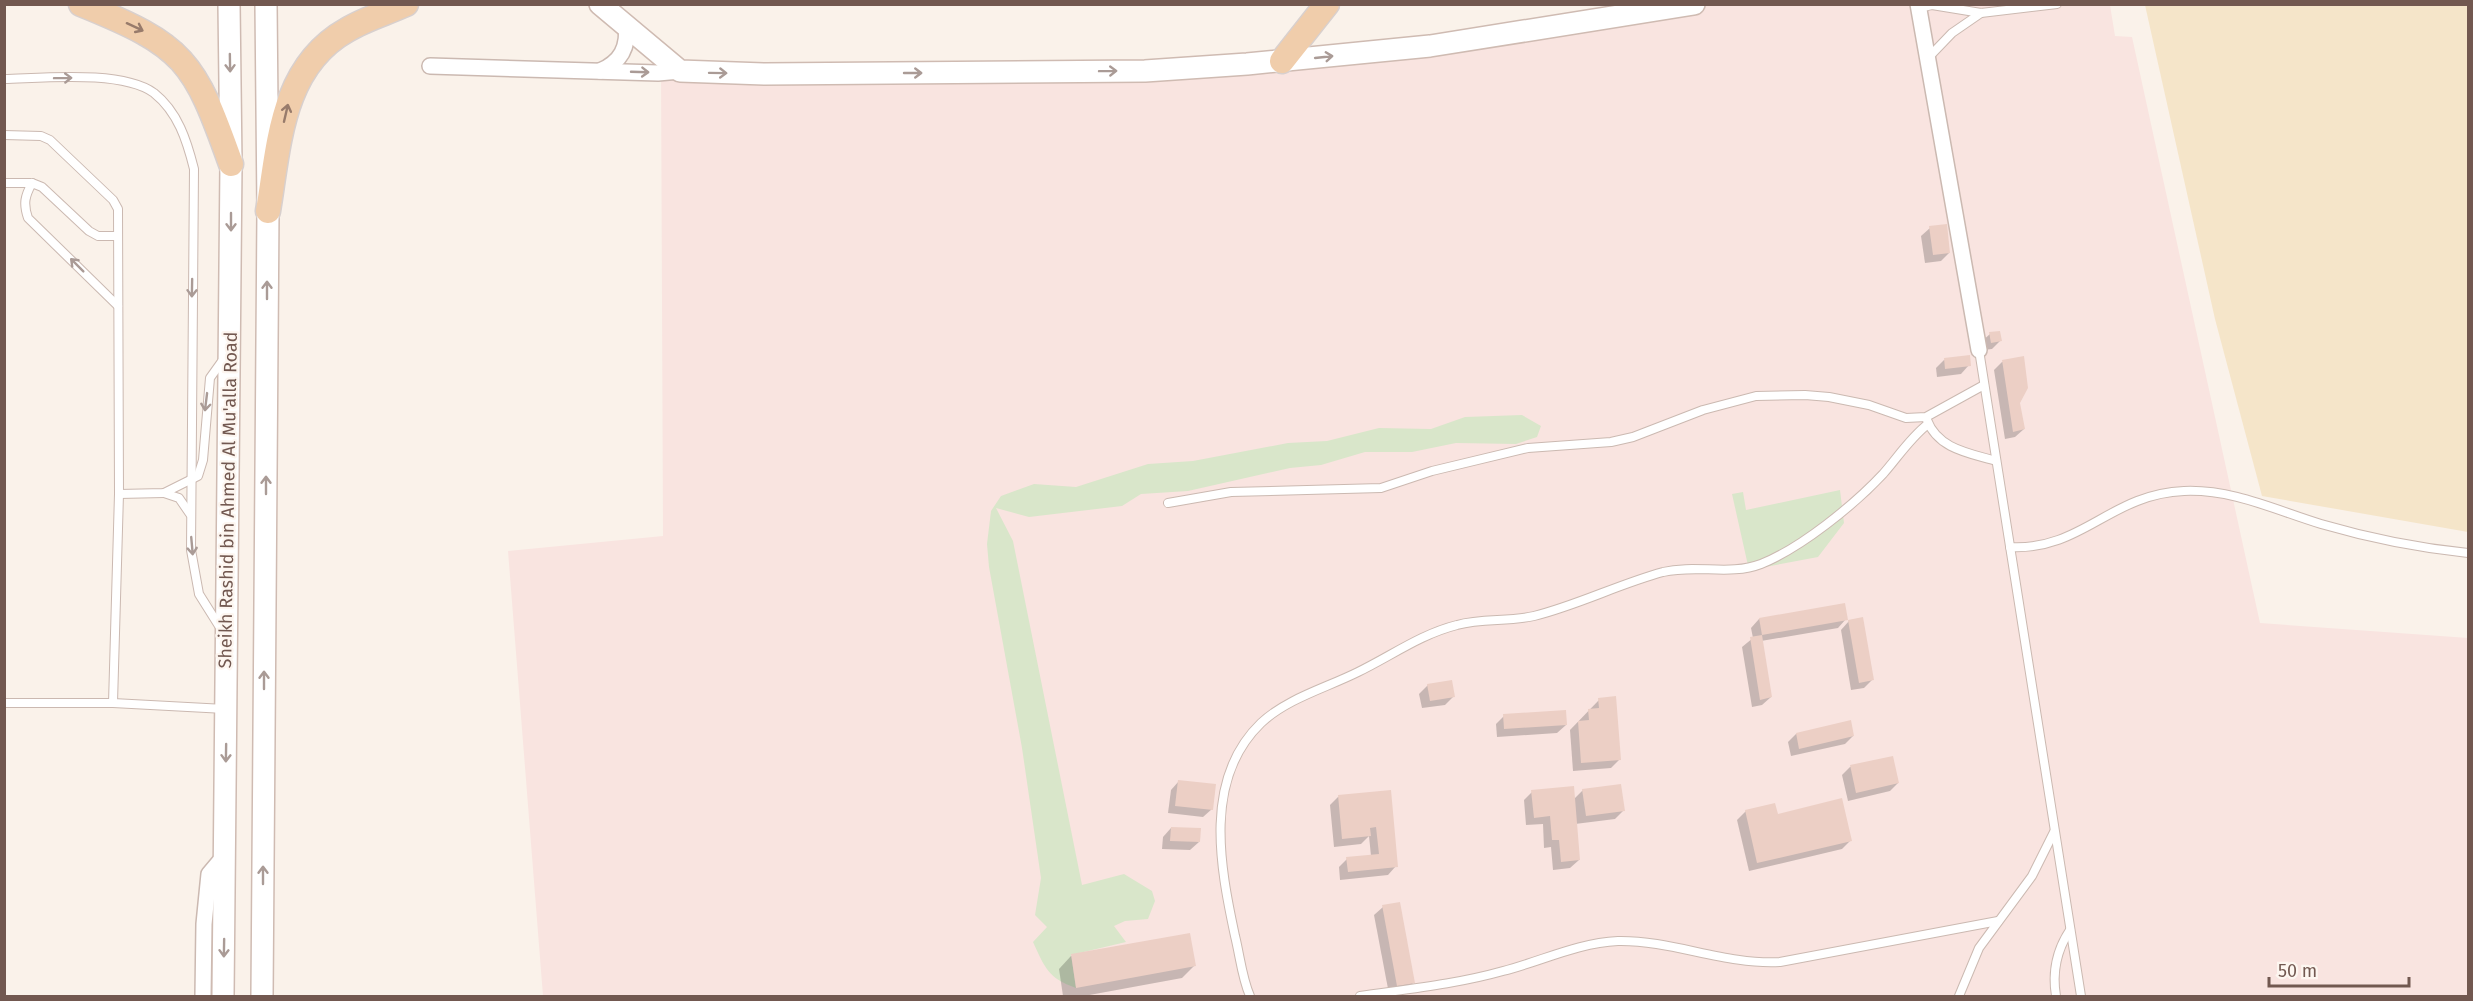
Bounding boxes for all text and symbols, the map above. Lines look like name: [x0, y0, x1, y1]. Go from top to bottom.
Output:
one-way arrow: [125, 21, 143, 33]
one-way arrow: [1313, 51, 1333, 62]
one-way arrow: [224, 52, 236, 72]
one-way arrow: [1098, 66, 1118, 77]
one-way arrow: [630, 67, 650, 78]
one-way arrow: [708, 67, 728, 79]
one-way arrow: [903, 67, 923, 79]
one-way arrow: [52, 72, 72, 83]
one-way arrow: [280, 103, 292, 122]
one-way arrow: [225, 212, 237, 232]
one-way arrow: [69, 258, 84, 273]
one-way arrow: [186, 277, 198, 297]
one-way arrow: [261, 281, 273, 301]
street label: Sheikh Rashid bin Ahmed Al Mu'alla Road: [214, 331, 242, 669]
one-way arrow: [201, 392, 212, 412]
one-way arrow: [260, 476, 272, 496]
one-way arrow: [187, 535, 198, 555]
one-way arrow: [258, 671, 270, 691]
one-way arrow: [220, 742, 232, 762]
one-way arrow: [257, 866, 269, 886]
one-way arrow: [218, 937, 230, 957]
scale bar: [2269, 950, 2408, 988]
text: 50 m: [2278, 960, 2317, 982]

